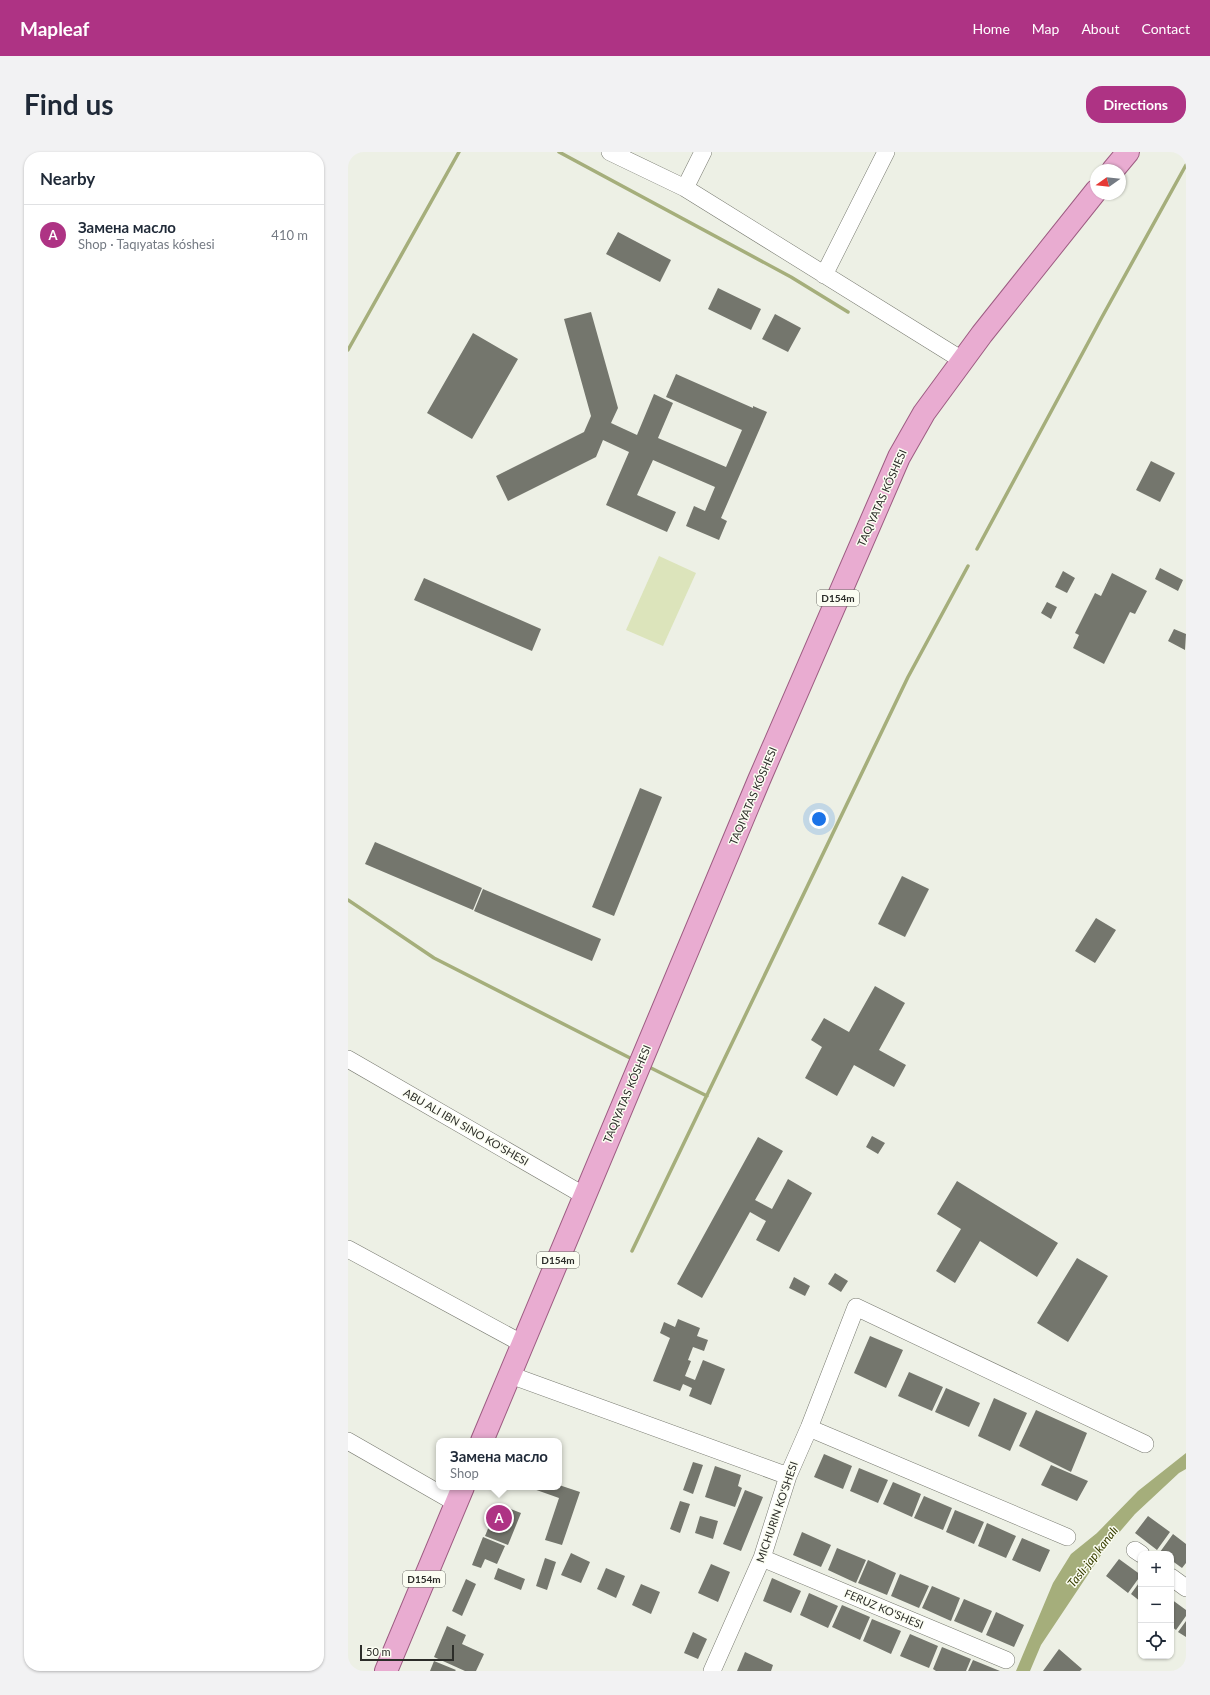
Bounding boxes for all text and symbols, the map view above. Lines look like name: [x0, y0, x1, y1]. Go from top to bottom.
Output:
text: Mapleaf: [20, 17, 89, 40]
text: Home: [972, 20, 1010, 37]
text: Map: [1032, 20, 1059, 37]
text: About: [1081, 20, 1119, 37]
text: Contact: [1141, 20, 1190, 37]
button: Directions: [1086, 86, 1186, 123]
text: Find us: [24, 87, 114, 121]
north arrow: [1090, 164, 1126, 200]
text: Nearby: [40, 168, 95, 189]
text: Замена масло: [78, 218, 176, 236]
text: A: [48, 227, 58, 243]
text: 410 m: [271, 227, 308, 243]
text: Shop · Taqıyatas kóshesi: [78, 236, 215, 252]
street label: TAQIYATAS KÓSHESI: [854, 447, 909, 548]
road number: D154m: [817, 590, 859, 606]
street label: TAQIYATAS KÓSHESI: [726, 745, 779, 847]
your location: [809, 809, 829, 829]
street label: TAQIYATAS KÓSHESI: [600, 1043, 653, 1145]
street label: ABU ALI IBN SINO KO'SHESI: [401, 1085, 531, 1168]
road number: D154m: [537, 1252, 579, 1268]
popup: [436, 1438, 562, 1490]
text: Замена масло: [450, 1447, 548, 1465]
street label: MICHURIN KO'SHESI: [753, 1460, 800, 1564]
text: Shop: [450, 1465, 479, 1481]
pin: A: [486, 1503, 512, 1533]
water label: Taslı-jap kanalı: [1064, 1523, 1121, 1590]
map controls: [1138, 1551, 1174, 1659]
button: +: [1138, 1551, 1174, 1587]
road number: D154m: [403, 1571, 445, 1587]
street label: FERUZ KO'SHESI: [843, 1586, 926, 1631]
button: −: [1138, 1587, 1174, 1623]
button: locate: [1138, 1623, 1174, 1659]
scale bar: [360, 1643, 454, 1662]
text: 50 m: [366, 1645, 391, 1658]

